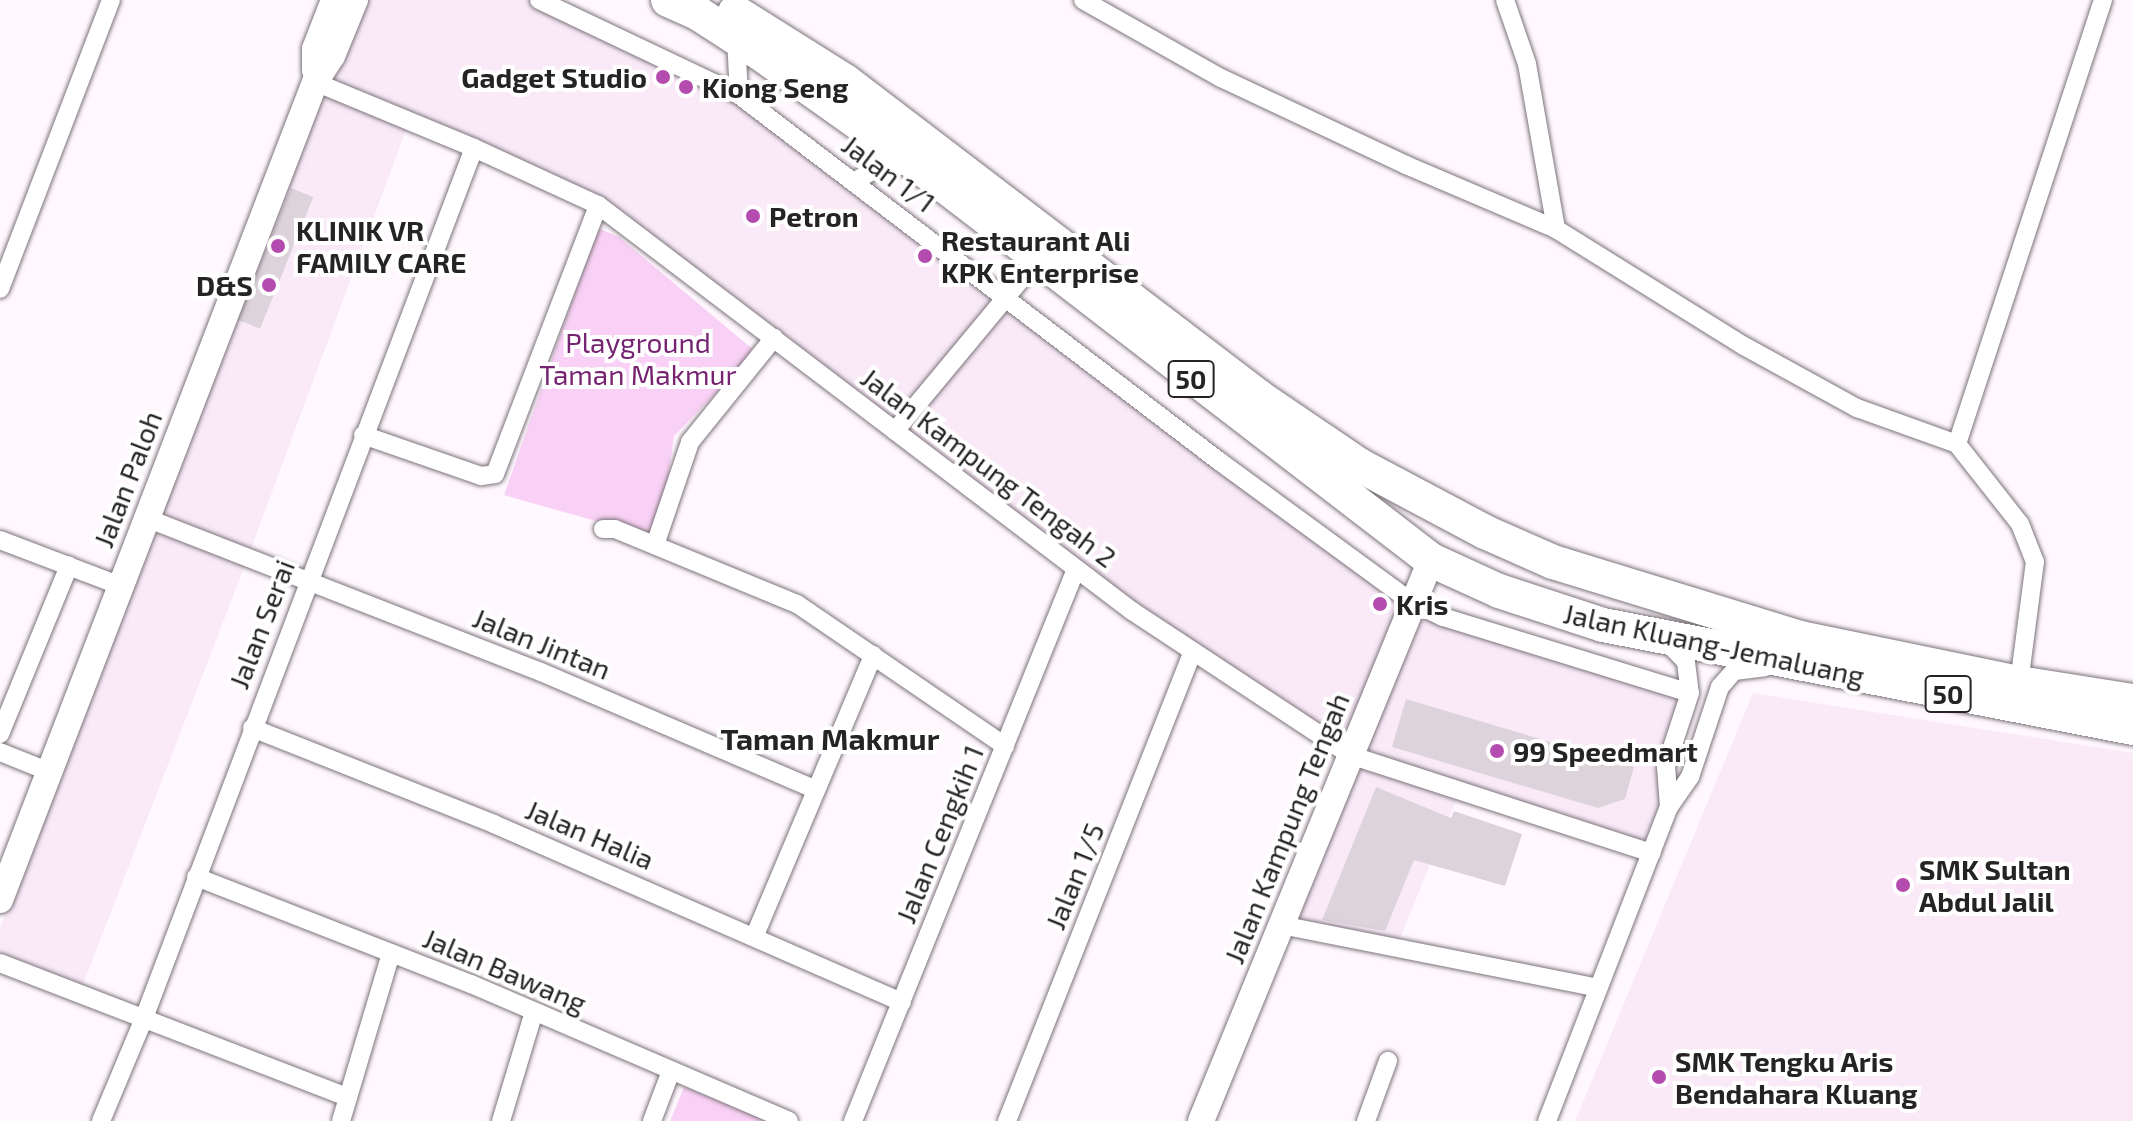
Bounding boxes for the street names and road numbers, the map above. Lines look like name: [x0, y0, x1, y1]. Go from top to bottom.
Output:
street label: Jalan 1/1: [836, 127, 942, 219]
road number: 50: [1167, 357, 1215, 401]
street label: Jalan Kampung Tengah 2: [855, 360, 1123, 574]
street label: Jalan Paloh: [86, 406, 168, 552]
street label: Jalan Serai: [221, 555, 301, 693]
street label: Jalan Kluang-Jemaluang: [1561, 596, 1867, 692]
street label: Jalan Jintan: [468, 600, 616, 686]
road number: 50: [1924, 672, 1972, 716]
street label: Jalan Kampung Tengah: [1216, 688, 1356, 968]
street label: Jalan Cengkih 1: [888, 740, 990, 928]
street label: Jalan Halia: [521, 792, 659, 876]
street label: Jalan 1/5: [1037, 818, 1111, 934]
street label: Jalan Bawang: [418, 921, 592, 1019]

